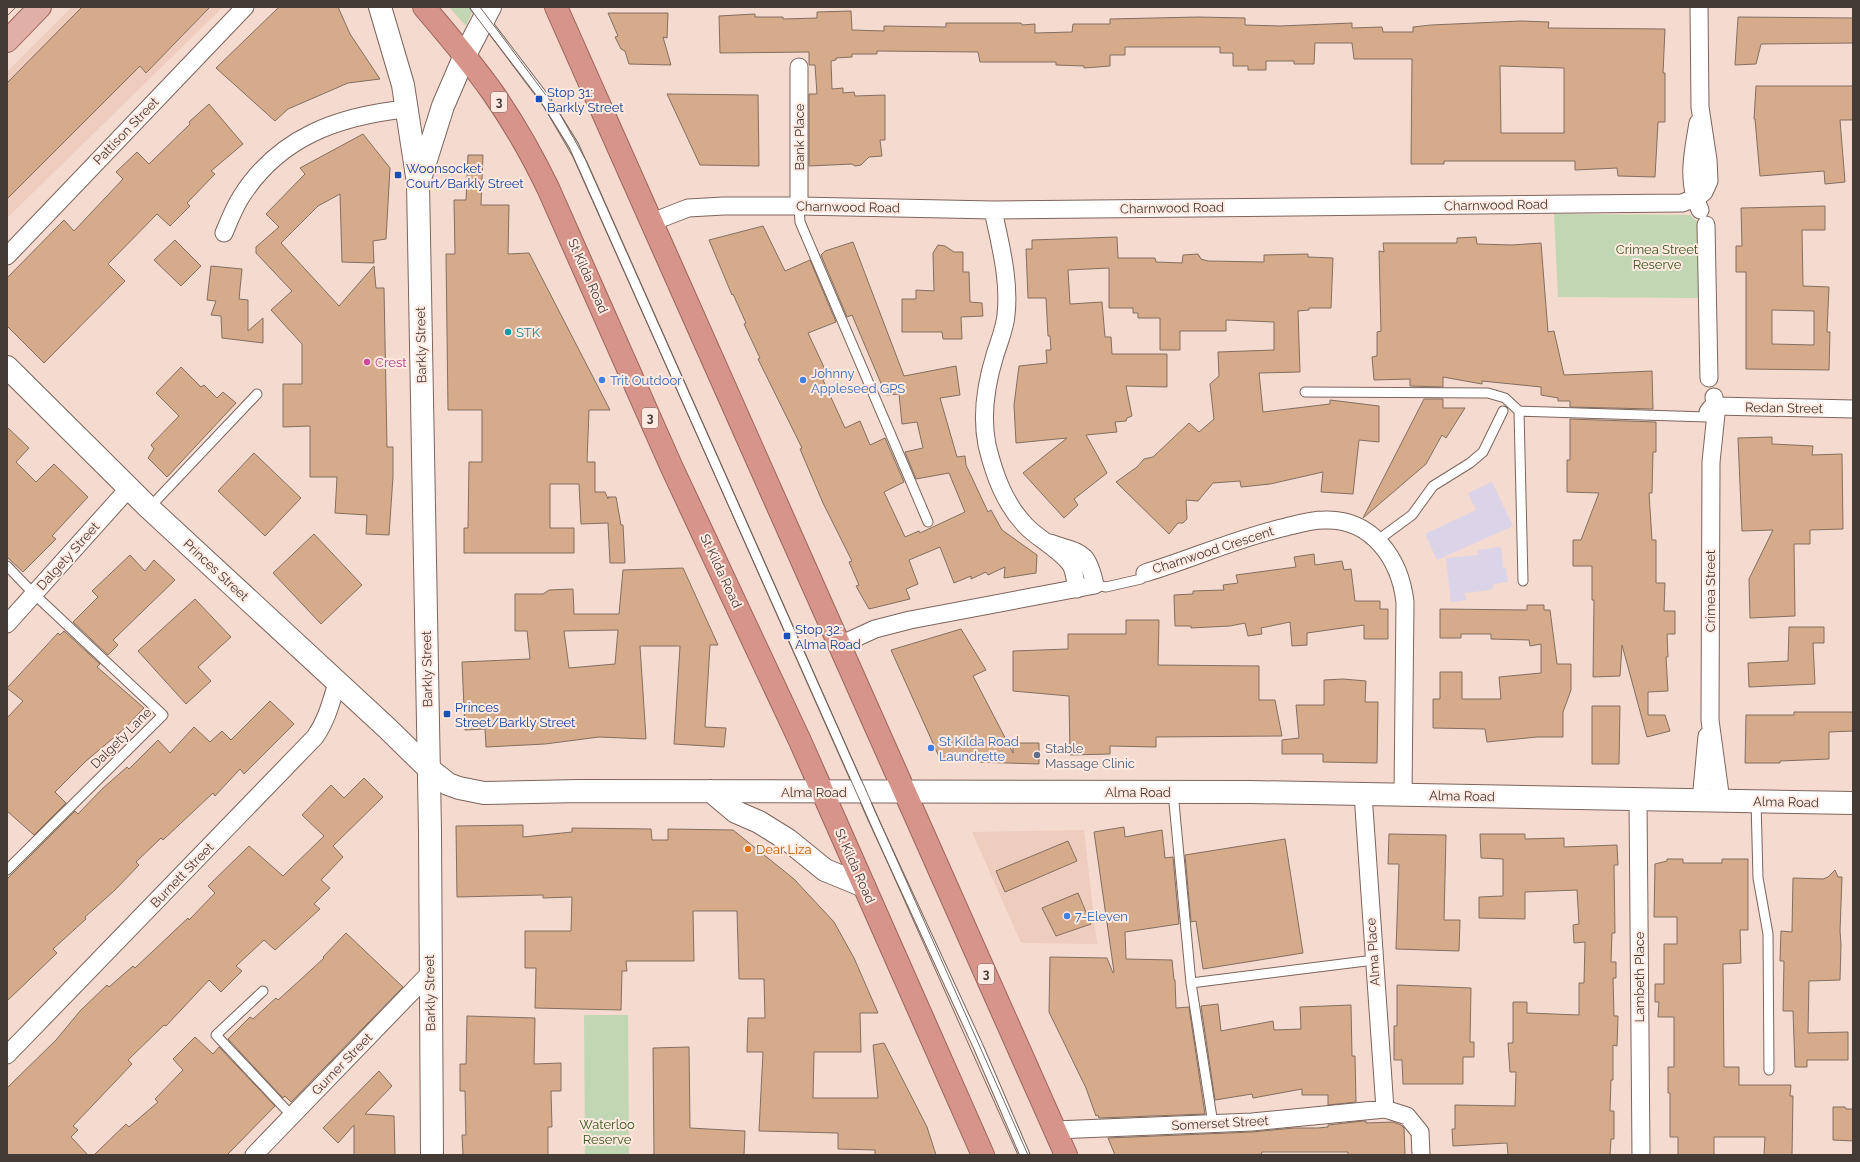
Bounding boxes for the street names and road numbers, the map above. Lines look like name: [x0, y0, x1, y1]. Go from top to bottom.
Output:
road number: 3: [491, 92, 507, 112]
street label: Pattison Street: [90, 94, 162, 168]
street label: Bank Place: [792, 103, 807, 170]
street label: Charnwood Road: [1444, 197, 1548, 213]
street label: Charnwood Road: [796, 199, 900, 215]
street label: Charnwood Road: [1120, 200, 1224, 216]
street label: St Kilda Road: [565, 236, 611, 316]
street label: Barkly Street: [413, 306, 429, 383]
street label: Redan Street: [1745, 400, 1824, 416]
road number: 3: [642, 408, 658, 428]
street label: Dalgety Street: [34, 519, 103, 593]
street label: Charnwood Crescent: [1151, 523, 1276, 577]
street label: St Kilda Road: [697, 532, 745, 610]
street label: Princes Street: [180, 536, 252, 604]
street label: Crimea Street: [1703, 549, 1718, 632]
street label: Barkly Street: [419, 630, 435, 707]
street label: Dalgety Lane: [88, 704, 155, 771]
street label: Alma Road: [781, 785, 847, 800]
street label: Alma Road: [1105, 785, 1171, 800]
street label: Alma Road: [1429, 788, 1495, 804]
street label: Alma Road: [1753, 794, 1819, 810]
street label: St Kilda Road: [832, 826, 878, 906]
street label: Burnett Street: [147, 839, 217, 910]
street label: Alma Place: [1363, 917, 1383, 986]
street label: Lambeth Place: [1632, 931, 1647, 1022]
street label: Barkly Street: [422, 954, 438, 1031]
road number: 3: [978, 964, 994, 984]
street label: Gurner Street: [309, 1029, 376, 1098]
street label: Somerset Street: [1171, 1113, 1270, 1133]

